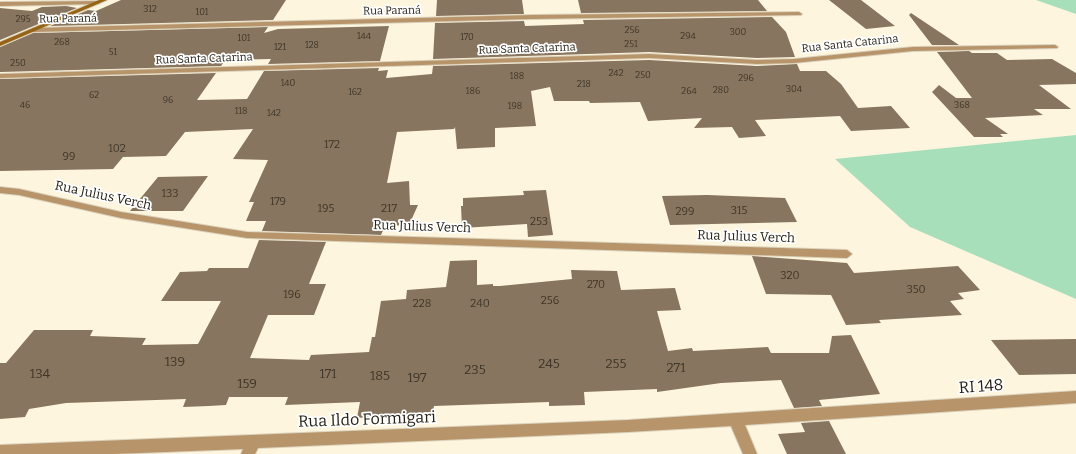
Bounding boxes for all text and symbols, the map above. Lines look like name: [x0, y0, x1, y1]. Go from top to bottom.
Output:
house number: 312: [143, 4, 157, 14]
street label: Rua Paraná: [363, 4, 421, 18]
house number: 101: [195, 7, 209, 17]
street label: Rua Paraná: [39, 12, 97, 26]
house number: 295: [16, 14, 30, 24]
house number: 256: [625, 25, 639, 35]
house number: 300: [730, 27, 746, 37]
house number: 144: [357, 31, 371, 41]
house number: 294: [680, 31, 696, 41]
house number: 170: [460, 32, 474, 42]
street label: Rua Santa Catarina: [801, 32, 899, 56]
house number: 101: [237, 33, 251, 43]
house number: 268: [54, 37, 70, 47]
house number: 251: [624, 39, 638, 49]
house number: 128: [305, 40, 319, 50]
street label: Rua Santa Catarina: [478, 41, 576, 57]
house number: 121: [274, 42, 286, 52]
house number: 51: [109, 47, 117, 57]
street label: Rua Santa Catarina: [155, 51, 253, 67]
house number: 250: [10, 58, 26, 68]
house number: 242: [608, 68, 624, 78]
house number: 250: [635, 70, 651, 80]
house number: 188: [510, 71, 524, 81]
house number: 296: [738, 73, 754, 83]
house number: 140: [281, 78, 295, 88]
house number: 218: [577, 79, 591, 89]
house number: 304: [786, 84, 802, 94]
house number: 280: [713, 85, 729, 95]
house number: 186: [466, 86, 480, 96]
house number: 264: [681, 86, 697, 96]
house number: 162: [348, 87, 362, 97]
house number: 62: [89, 90, 99, 100]
house number: 96: [163, 95, 173, 105]
house number: 46: [20, 100, 30, 110]
house number: 368: [954, 100, 970, 110]
house number: 198: [508, 101, 522, 111]
house number: 118: [235, 106, 247, 116]
house number: 142: [267, 108, 281, 118]
house number: 172: [324, 138, 340, 152]
house number: 102: [108, 142, 126, 156]
house number: 99: [63, 150, 75, 164]
street label: Rua Julius Verch: [53, 178, 153, 214]
house number: 133: [162, 187, 178, 201]
house number: 179: [270, 195, 286, 209]
house number: 195: [318, 202, 334, 216]
house number: 217: [381, 202, 397, 216]
house number: 315: [731, 204, 747, 218]
house number: 299: [676, 205, 694, 219]
house number: 253: [530, 215, 548, 229]
street label: Rua Julius Verch: [373, 217, 471, 237]
street label: Rua Julius Verch: [697, 227, 795, 247]
house number: 320: [780, 269, 800, 283]
house number: 270: [587, 278, 605, 292]
house number: 350: [906, 283, 926, 297]
house number: 196: [283, 288, 301, 302]
house number: 256: [541, 294, 559, 308]
house number: 228: [413, 297, 431, 311]
house number: 240: [470, 297, 490, 311]
house number: 139: [165, 354, 185, 370]
house number: 245: [538, 356, 560, 372]
house number: 255: [606, 356, 626, 372]
house number: 271: [667, 360, 685, 376]
house number: 235: [464, 362, 486, 378]
house number: 134: [30, 366, 50, 382]
house number: 171: [319, 366, 337, 382]
house number: 185: [370, 368, 390, 384]
house number: 197: [407, 370, 427, 386]
house number: 159: [237, 376, 257, 392]
street label: RI 148: [958, 376, 1004, 398]
street label: Rua Ildo Formigari: [298, 408, 436, 432]

